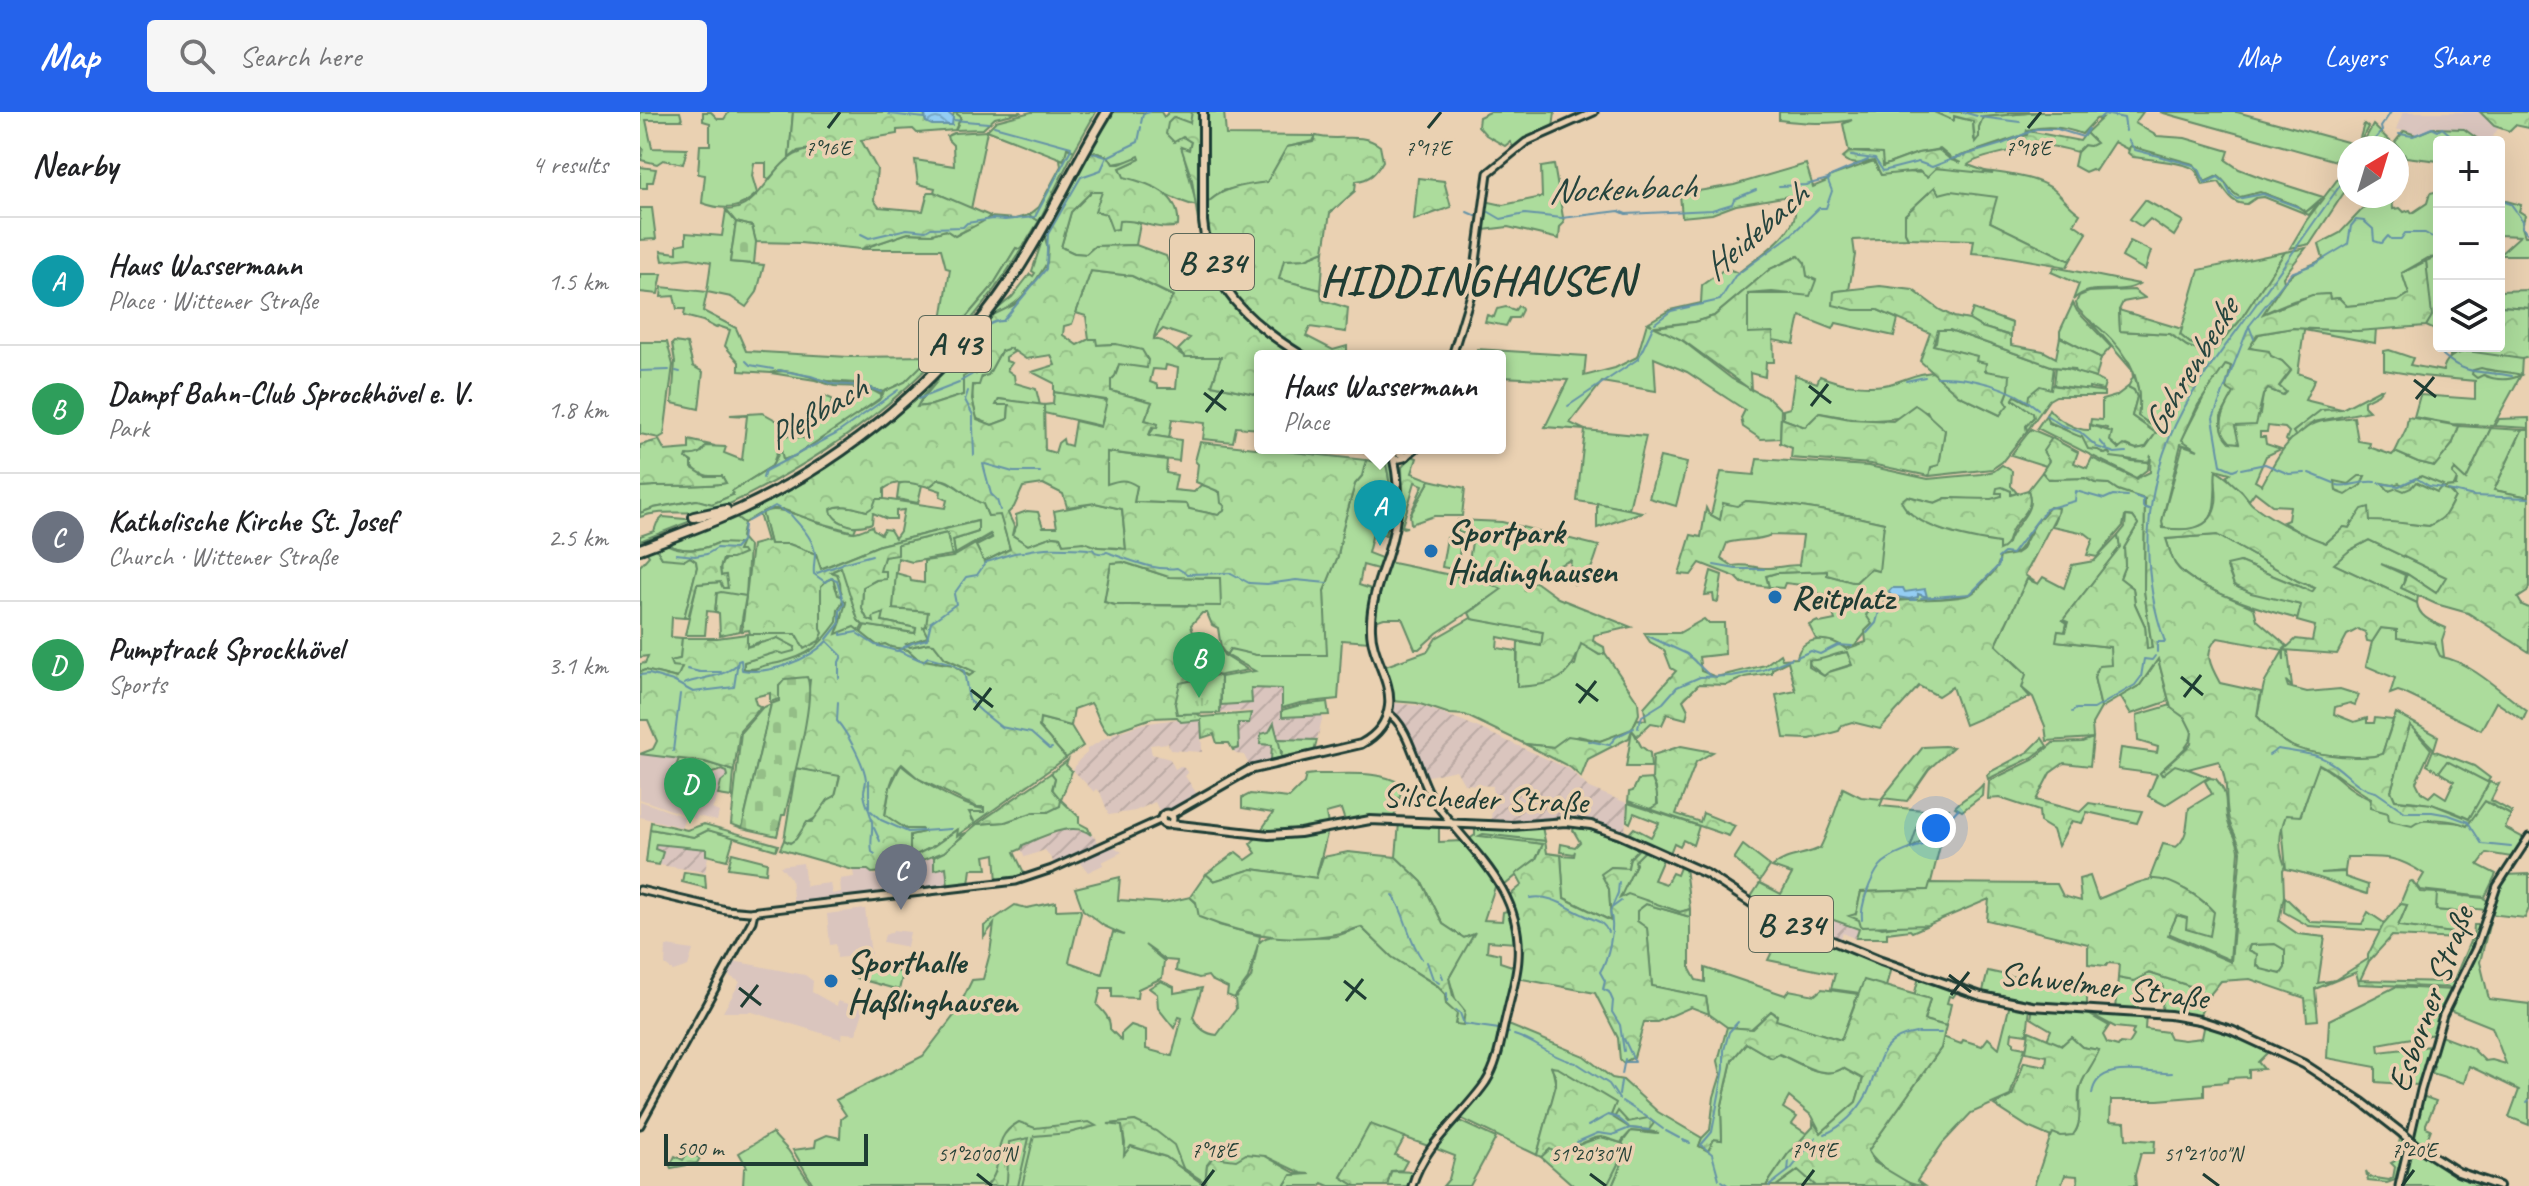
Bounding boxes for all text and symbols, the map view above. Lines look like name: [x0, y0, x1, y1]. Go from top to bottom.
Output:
search box: [147, 20, 707, 92]
text: Map: [40, 33, 99, 80]
icon: search: [175, 34, 219, 78]
text: Search here: [239, 37, 361, 75]
text: Map: [2238, 39, 2281, 74]
text: Layers: [2325, 39, 2386, 74]
text: Share: [2430, 39, 2489, 74]
text: 7°16'E: [805, 136, 853, 161]
text: 7°17'E: [1405, 136, 1453, 161]
text: 7°18'E: [2005, 136, 2053, 161]
north arrow: [2337, 136, 2409, 208]
map controls: [2433, 136, 2505, 352]
button: +: [2433, 136, 2505, 208]
text: Nearby: [32, 143, 118, 186]
text: 4 results: [532, 148, 608, 181]
water label: Nockenbach: [1547, 162, 1699, 214]
water label: Heidebach: [1692, 170, 1820, 290]
button: −: [2433, 208, 2505, 280]
road number: B 234: [1170, 234, 1254, 290]
text: Haus Wassermann: [108, 246, 302, 284]
district label: HIDDINGHAUSEN: [1320, 254, 1641, 307]
text: A: [51, 265, 65, 298]
text: 1.5 km: [548, 265, 608, 298]
button: layers: [2433, 280, 2505, 352]
text: Place · Wittener Straße: [108, 284, 318, 317]
water label: Gehrenbecke: [2131, 286, 2251, 444]
road number: A 43: [919, 316, 991, 372]
popup: [1254, 350, 1506, 454]
water label: Pleßbach: [757, 363, 877, 460]
text: Haus Wassermann: [1283, 367, 1477, 405]
text: Dampf Bahn-Club Sprockhövel e. V.: [108, 374, 472, 412]
text: B: [51, 393, 65, 426]
text: 1.8 km: [548, 393, 608, 426]
text: Place: [1283, 405, 1329, 438]
text: Park: [108, 412, 149, 445]
pin: A: [1354, 480, 1406, 546]
text: Katholische Kirche St. Josef: [108, 502, 396, 540]
place label: Sportpark Hiddinghausen: [1447, 510, 1618, 592]
text: C: [52, 521, 64, 554]
text: 2.5 km: [548, 521, 608, 554]
text: Church · Wittener Straße: [108, 540, 337, 573]
marker: Sportpark Hiddinghausen: [1422, 542, 1440, 560]
place label: Reitplatz: [1791, 576, 1897, 619]
marker: Reitplatz: [1766, 588, 1784, 606]
text: Pumptrack Sprockhövel: [108, 630, 343, 668]
pin: B: [1173, 632, 1225, 698]
text: D: [50, 649, 66, 682]
text: 3.1 km: [548, 649, 608, 682]
text: Sports: [108, 668, 166, 701]
pin: D: [664, 758, 716, 824]
street label: Silscheder Straße: [1382, 773, 1591, 823]
your location: [1916, 808, 1956, 848]
pin: C: [875, 844, 927, 910]
road number: B 234: [1749, 896, 1833, 952]
street label: Esborner Straße: [2377, 898, 2484, 1097]
place label: Sporthalle Haßlinghausen: [847, 940, 1020, 1022]
street label: Schwelmer Straße: [1997, 951, 2214, 1019]
marker: Sporthalle Haßlinghausen: [822, 972, 840, 990]
scale bar: [664, 1130, 868, 1166]
text: 500 m: [676, 1134, 723, 1162]
text: 7°18'E: [1191, 1138, 1239, 1163]
text: 7°19'E: [1791, 1138, 1839, 1163]
text: 7°20'E: [2391, 1138, 2439, 1163]
text: 51°20'00"N: [938, 1142, 1019, 1167]
text: 51°20'30"N: [1551, 1142, 1632, 1167]
text: 51°21'00"N: [2164, 1142, 2245, 1167]

